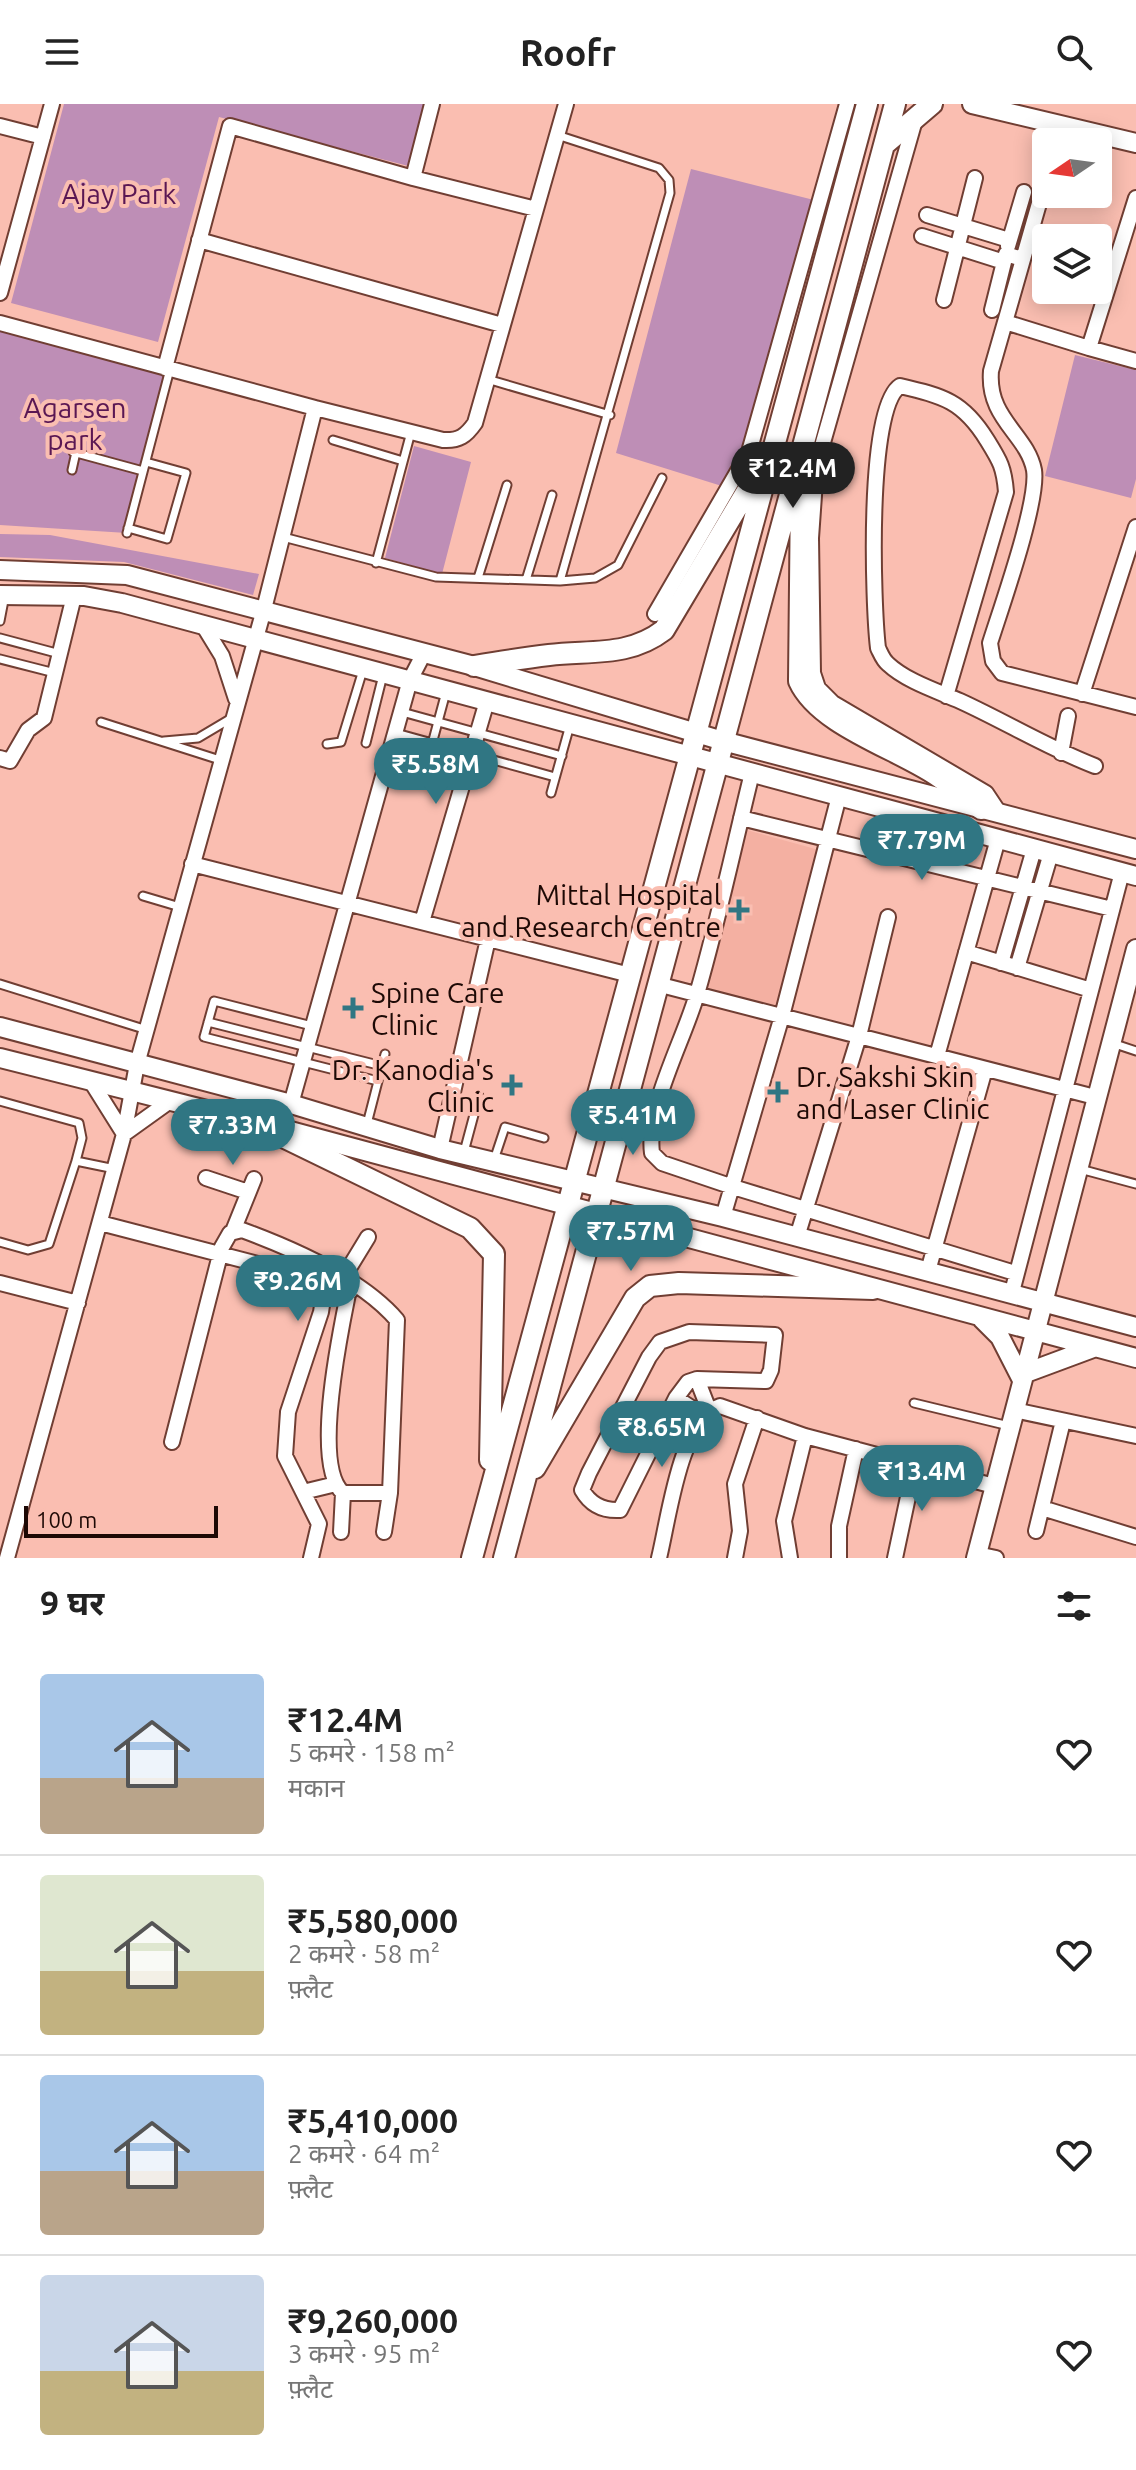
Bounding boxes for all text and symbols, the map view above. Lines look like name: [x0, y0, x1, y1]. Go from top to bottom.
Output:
icon: menu: [40, 30, 84, 74]
icon: search: [1052, 30, 1096, 74]
text: Roofr: [520, 32, 616, 73]
north arrow: [1032, 128, 1112, 208]
map controls: [1032, 128, 1112, 304]
park label: Ajay Park: [62, 178, 176, 209]
button: layers: [1032, 224, 1112, 304]
park label: Agarsen park: [24, 392, 126, 455]
pin: ₹12.4M: [728, 442, 858, 510]
text: ₹12.4M: [749, 453, 837, 482]
pin: ₹5.58M: [371, 738, 501, 806]
text: ₹5.58M: [392, 749, 480, 778]
pin: ₹7.79M: [857, 814, 987, 882]
text: ₹7.79M: [878, 825, 966, 854]
place label: Mittal Hospital and Research Centre: [461, 879, 721, 942]
marker: Mittal Hospital and Research Centre: [728, 899, 750, 921]
place label: Spine Care Clinic: [371, 977, 504, 1040]
marker: Spine Care Clinic: [342, 997, 364, 1019]
place label: Dr. Kanodia's Clinic: [332, 1054, 494, 1117]
place label: Dr. Sakshi Skin and Laser Clinic: [796, 1061, 990, 1124]
marker: Dr. Kanodia's Clinic: [501, 1074, 523, 1096]
marker: Dr. Sakshi Skin and Laser Clinic: [767, 1081, 789, 1103]
pin: ₹5.41M: [568, 1089, 698, 1157]
pin: ₹7.33M: [168, 1099, 298, 1167]
text: ₹5.41M: [589, 1100, 677, 1129]
text: ₹7.33M: [189, 1110, 277, 1139]
pin: ₹7.57M: [566, 1205, 696, 1273]
text: ₹7.57M: [587, 1216, 675, 1245]
pin: ₹9.26M: [233, 1255, 363, 1323]
text: ₹9.26M: [254, 1266, 342, 1295]
pin: ₹8.65M: [597, 1401, 727, 1469]
text: ₹8.65M: [618, 1412, 706, 1441]
pin: ₹13.4M: [857, 1445, 987, 1513]
text: ₹13.4M: [878, 1456, 966, 1485]
scale bar: [24, 1502, 218, 1538]
text: 100 m: [36, 1507, 97, 1532]
text: 9 घर: [40, 1583, 104, 1621]
icon: filters: [1052, 1584, 1096, 1628]
text: ₹12.4M: [288, 1700, 403, 1738]
icon: home: [104, 1706, 200, 1802]
icon: heart: [1052, 1732, 1096, 1776]
text: 5 कमरे · 158 m²: [288, 1738, 455, 1767]
text: मकान: [288, 1773, 345, 1802]
text: ₹5,580,000: [288, 1901, 458, 1939]
icon: home: [104, 1907, 200, 2003]
icon: heart: [1052, 1933, 1096, 1977]
text: 2 कमरे · 58 m²: [288, 1939, 440, 1968]
text: फ़्लैट: [288, 1974, 333, 2003]
text: ₹5,410,000: [288, 2101, 458, 2139]
icon: home: [104, 2107, 200, 2203]
icon: heart: [1052, 2133, 1096, 2177]
text: 2 कमरे · 64 m²: [288, 2139, 440, 2168]
text: फ़्लैट: [288, 2174, 333, 2203]
text: ₹9,260,000: [288, 2301, 458, 2339]
icon: home: [104, 2307, 200, 2403]
icon: heart: [1052, 2333, 1096, 2377]
text: 3 कमरे · 95 m²: [288, 2339, 440, 2368]
text: फ़्लैट: [288, 2374, 333, 2403]

